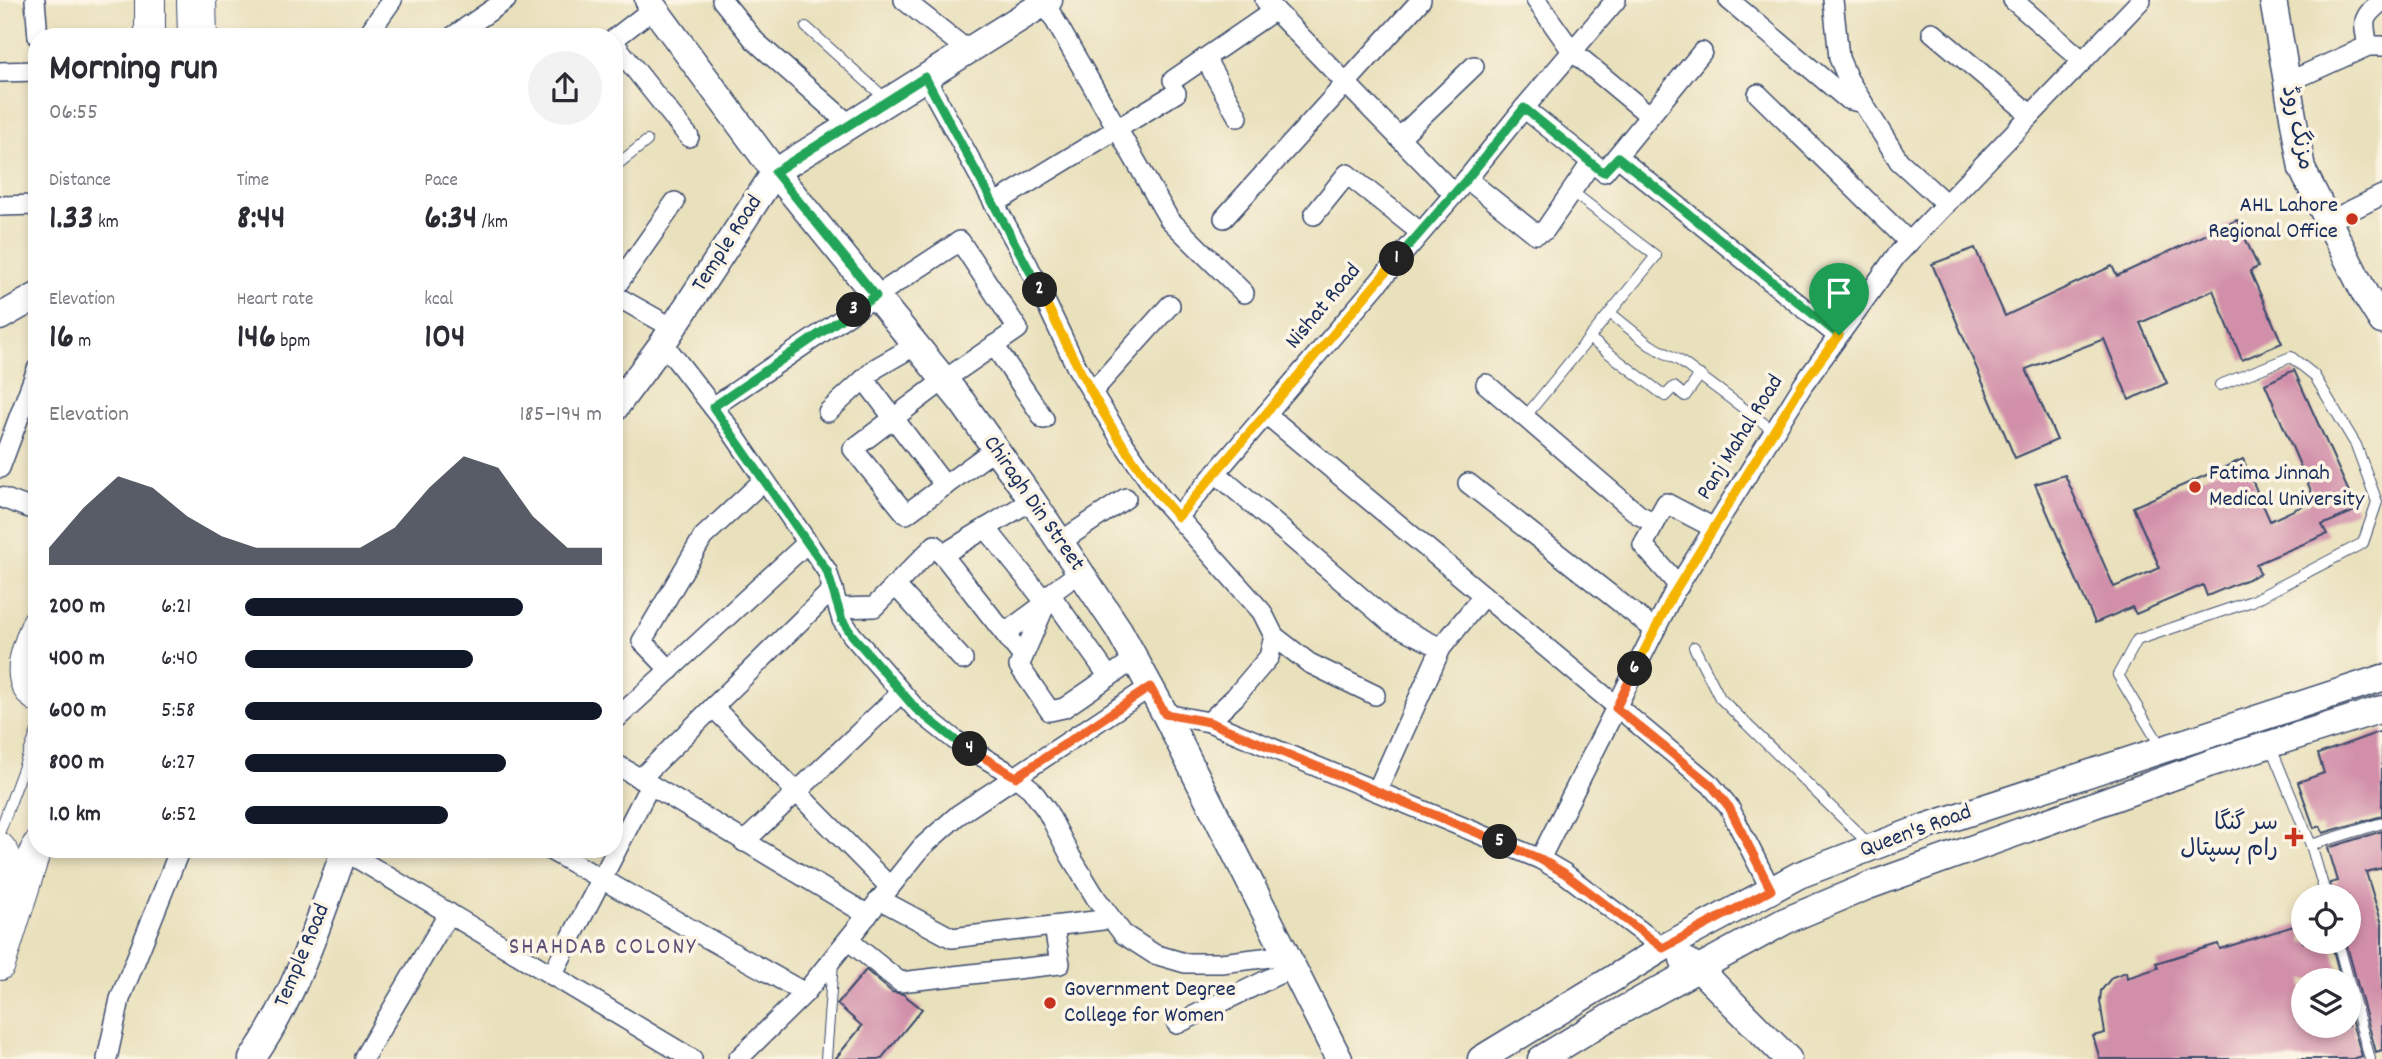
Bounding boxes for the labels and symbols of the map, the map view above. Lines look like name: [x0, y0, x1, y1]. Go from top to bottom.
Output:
street label: مزنگ روڈ: [2271, 83, 2321, 173]
street label: Temple Road: [684, 189, 772, 299]
place label: AHL Lahore Regional Office: [2208, 190, 2338, 249]
marker: AHL Lahore Regional Office: [2344, 211, 2360, 227]
pin: 1: [1380, 242, 1414, 276]
street label: Nishat Road: [1278, 257, 1370, 357]
pin: [1809, 263, 1869, 335]
pin: 2: [1023, 272, 1058, 308]
pin: 3: [836, 292, 872, 328]
street label: Panj Mahal Road: [1689, 369, 1793, 507]
street label: Chiragh Din Street: [974, 429, 1092, 579]
place label: Fatima Jinnah Medical University: [2209, 458, 2365, 517]
marker: Fatima Jinnah Medical University: [2187, 479, 2203, 495]
pin: 6: [1618, 652, 1652, 686]
pin: 4: [953, 732, 988, 766]
street label: Queen's Road: [1856, 797, 1976, 867]
place label: سر گنگا رام ہسپتال: [2180, 808, 2278, 867]
pin: 5: [1482, 824, 1518, 860]
marker: سر گنگا رام ہسپتال: [2284, 827, 2304, 847]
street label: Temple Road: [266, 899, 340, 1013]
district label: SHAHDAB COLONY: [509, 931, 697, 965]
place label: Government Degree College for Women: [1064, 974, 1236, 1033]
marker: Government Degree College for Women: [1042, 995, 1058, 1011]

